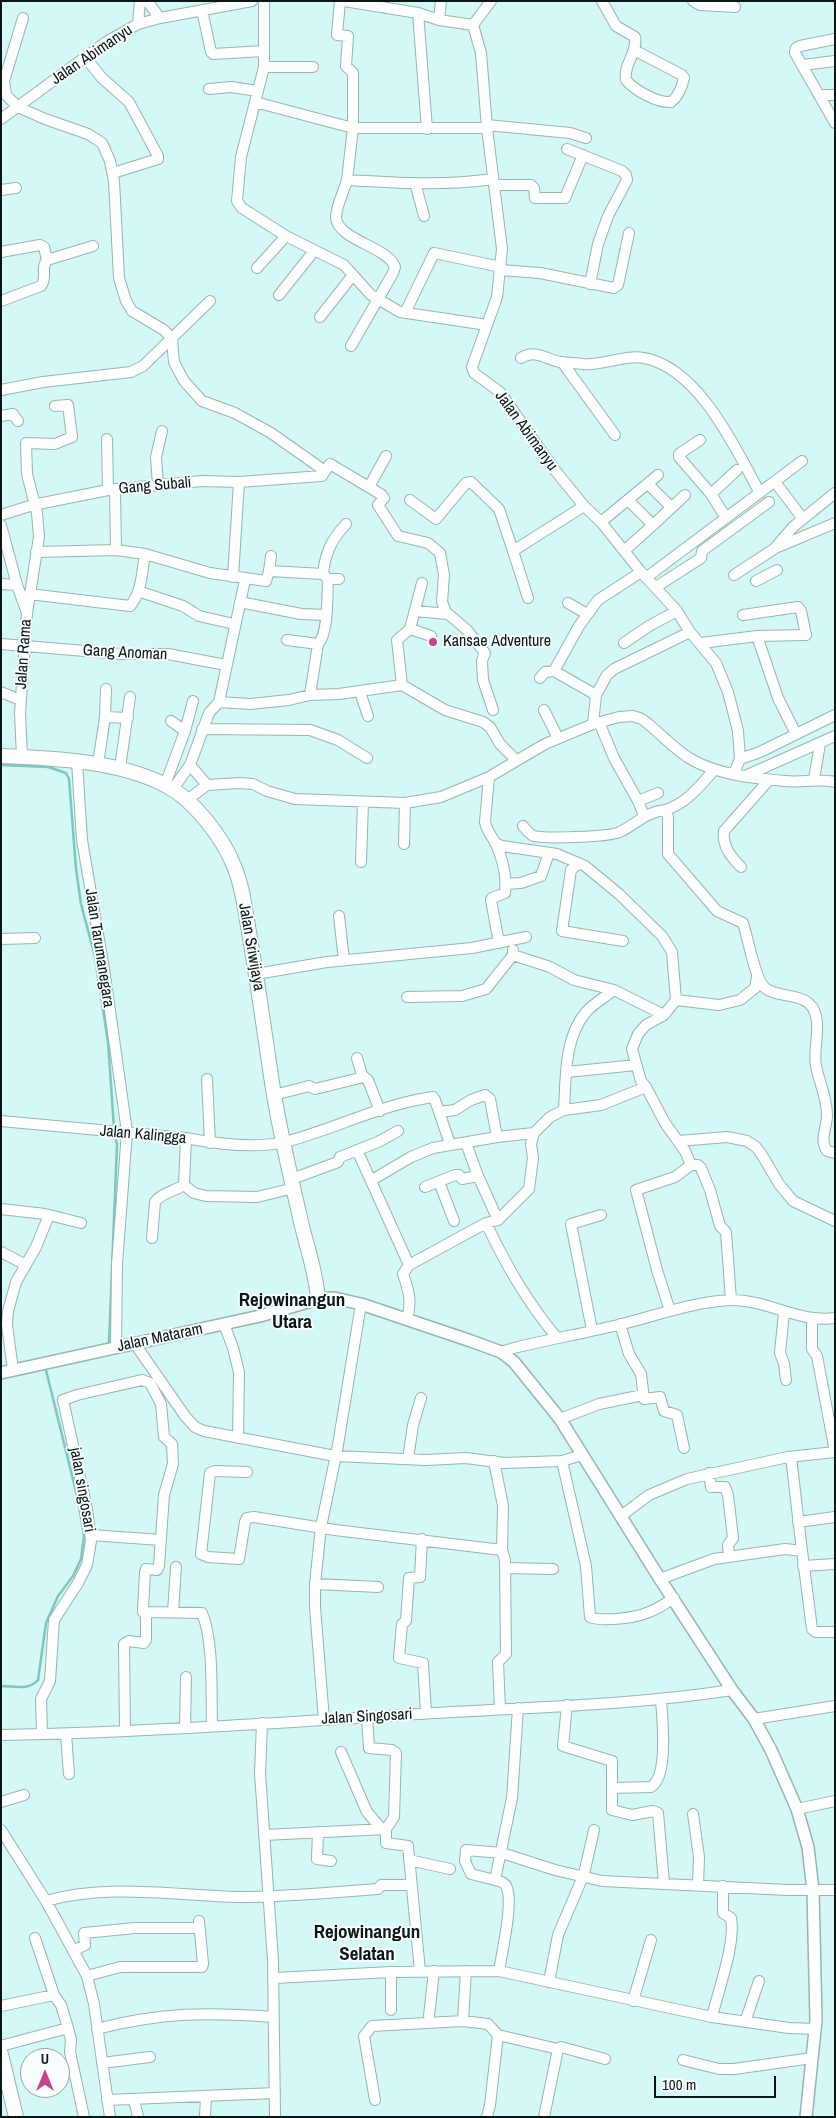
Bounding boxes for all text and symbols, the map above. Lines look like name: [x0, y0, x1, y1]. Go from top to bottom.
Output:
street label: Jalan Abimanyu: [48, 21, 136, 89]
street label: Jalan Abimanyu: [491, 387, 561, 475]
street label: Gang Subali: [118, 473, 192, 499]
street label: Jalan Rama: [12, 618, 36, 690]
place label: Kansae Adventure: [443, 632, 551, 652]
marker: Kansae Adventure: [427, 636, 439, 648]
street label: Gang Anoman: [82, 641, 168, 665]
street label: Jalan Tarumanegara: [80, 887, 118, 1009]
street label: Jalan Sriwijaya: [234, 902, 268, 992]
street label: Jalan Kalingga: [99, 1122, 187, 1148]
district label: Rejowinangun Utara: [239, 1290, 345, 1334]
street label: Jalan Mataram: [116, 1320, 204, 1356]
street label: jalan singosari: [65, 1446, 99, 1534]
street label: Jalan Singosari: [321, 1705, 413, 1729]
district label: Rejowinangun Selatan: [314, 1922, 420, 1966]
north arrow: [20, 2048, 70, 2098]
text: U: [41, 2050, 49, 2068]
scale bar: [656, 2066, 778, 2098]
text: 100 m: [662, 2074, 696, 2095]

